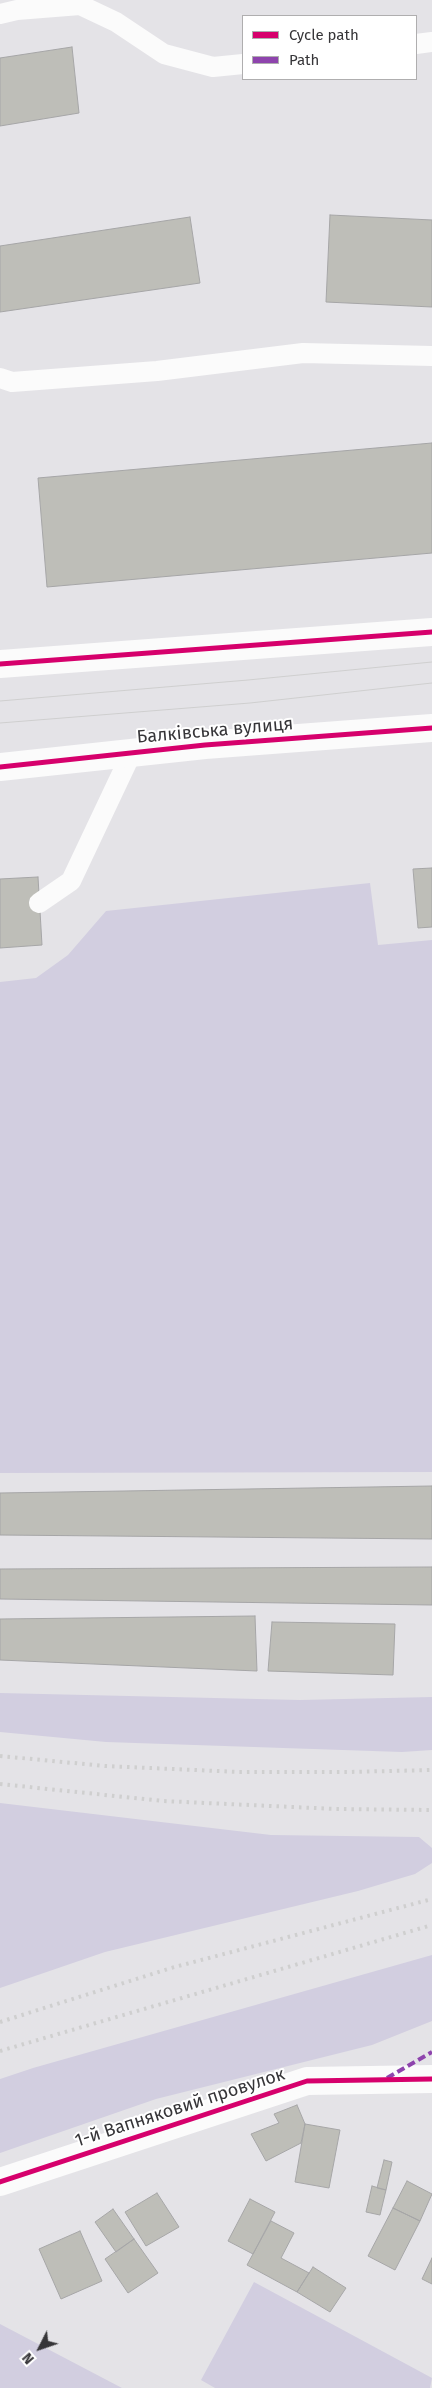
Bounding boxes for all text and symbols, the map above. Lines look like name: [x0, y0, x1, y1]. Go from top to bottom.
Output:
legend: [242, 15, 417, 80]
text: Cycle path: [289, 26, 359, 44]
text: Path: [289, 51, 319, 69]
street label: Балківська вулиця: [136, 713, 294, 749]
street label: 1-й Вапняковий провулок: [72, 2064, 288, 2152]
north arrow: [15, 2323, 65, 2373]
text: N: [19, 2349, 38, 2367]

